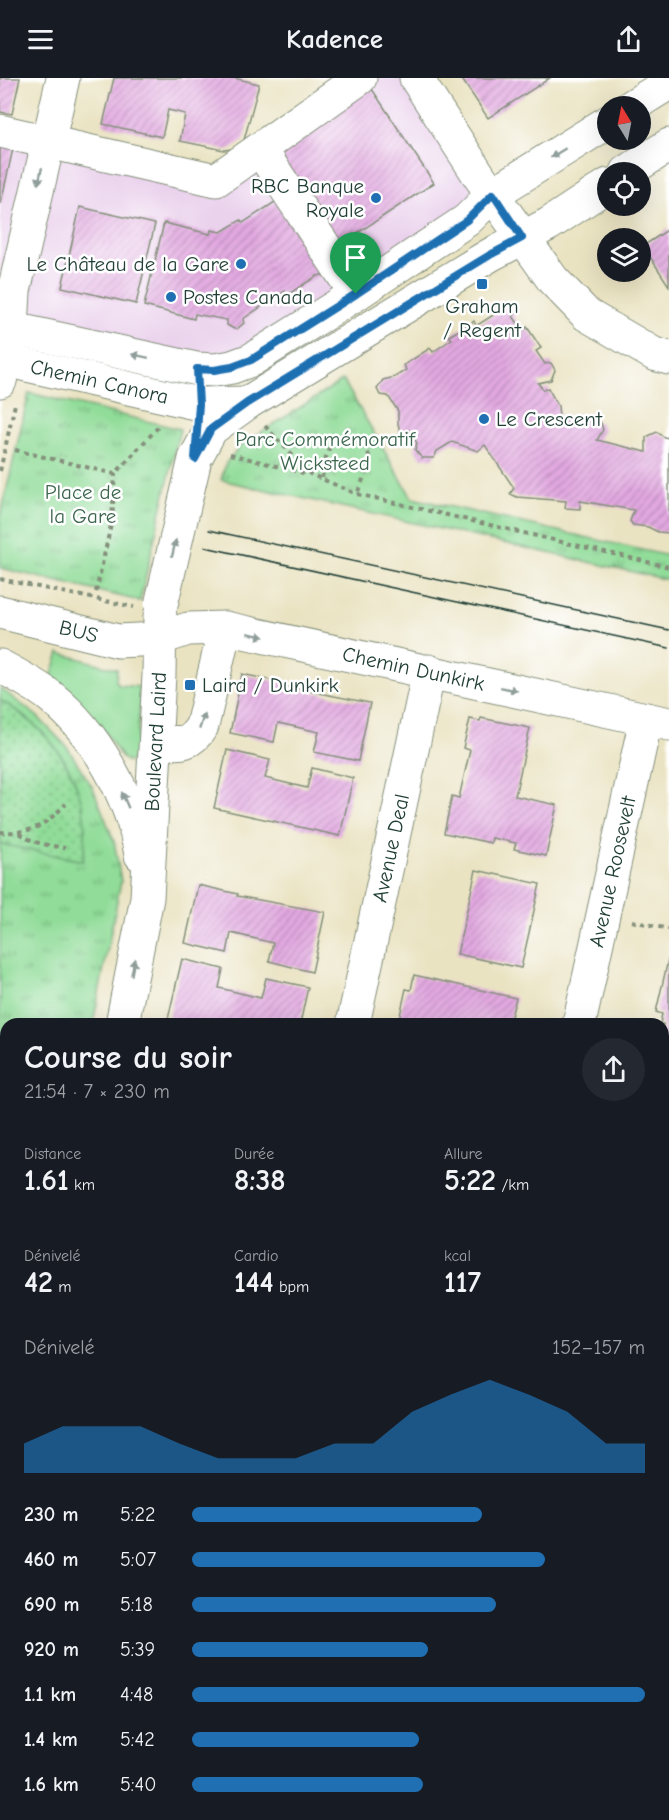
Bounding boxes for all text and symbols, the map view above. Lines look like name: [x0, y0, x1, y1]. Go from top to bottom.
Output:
icon: menu: [24, 23, 57, 56]
icon: share: [612, 23, 645, 56]
text: Kadence: [286, 24, 383, 55]
north arrow: [597, 96, 651, 150]
map controls: [597, 96, 651, 282]
one-way arrow: [550, 147, 566, 158]
button: locate: [597, 162, 651, 216]
one-way arrow: [35, 167, 45, 185]
place label: RBC Banque Royale: [251, 174, 364, 222]
marker: RBC Banque Royale: [369, 191, 383, 205]
button: layers: [597, 228, 651, 282]
pin: [330, 232, 381, 294]
icon: arrive: [339, 241, 372, 274]
place label: Le Château de la Gare: [26, 252, 229, 276]
marker: Le Château de la Gare: [234, 257, 248, 271]
marker: Graham / Regent: [475, 277, 489, 291]
place label: Postes Canada: [183, 285, 313, 309]
marker: Postes Canada: [164, 290, 178, 304]
place label: Graham / Regent: [443, 294, 522, 342]
one-way arrow: [131, 351, 149, 361]
street label: Chemin Canora: [28, 354, 171, 409]
place label: Le Crescent: [496, 407, 603, 431]
marker: Le Crescent: [477, 412, 491, 426]
park label: Parc Commémoratif Wicksteed: [235, 427, 416, 475]
park label: Place de la Gare: [45, 480, 121, 528]
one-way arrow: [170, 539, 180, 558]
street label: BUS: [57, 615, 101, 648]
one-way arrow: [247, 631, 266, 640]
street label: Chemin Dunkirk: [340, 642, 487, 696]
street label: Boulevard Laird: [140, 671, 171, 812]
place label: Laird / Dunkirk: [202, 673, 339, 697]
marker: Laird / Dunkirk: [183, 678, 197, 692]
one-way arrow: [500, 684, 518, 694]
one-way arrow: [198, 712, 207, 730]
one-way arrow: [120, 791, 130, 809]
street label: Avenue Deal: [368, 792, 414, 904]
street label: Avenue Roosevelt: [584, 793, 641, 949]
one-way arrow: [129, 957, 138, 976]
text: Course du soir: [24, 1038, 232, 1076]
button: share: [582, 1038, 645, 1101]
text: 21:54 · 7 × 230 m: [24, 1080, 170, 1103]
text: Distance: [24, 1145, 81, 1163]
text: Durée: [234, 1145, 274, 1163]
text: Allure: [444, 1145, 483, 1163]
text: 1.61: [24, 1163, 69, 1198]
text: 8:38: [234, 1163, 286, 1198]
text: 5:22: [444, 1163, 496, 1198]
text: km: [69, 1176, 95, 1194]
text: /km: [496, 1176, 529, 1194]
text: Dénivelé: [24, 1247, 80, 1265]
text: Cardio: [234, 1247, 279, 1265]
text: kcal: [444, 1247, 471, 1265]
text: 42: [24, 1265, 53, 1300]
text: 144: [234, 1265, 274, 1300]
text: 117: [444, 1265, 481, 1300]
text: m: [53, 1278, 72, 1296]
text: bpm: [274, 1278, 309, 1296]
text: Dénivelé: [24, 1336, 95, 1359]
text: 152–157 m: [552, 1336, 645, 1359]
text: 230 m: [24, 1503, 78, 1526]
text: 5:22: [120, 1503, 155, 1526]
text: 460 m: [24, 1548, 78, 1571]
text: 5:07: [120, 1548, 156, 1571]
text: 690 m: [24, 1593, 79, 1616]
text: 5:18: [120, 1593, 153, 1616]
text: 920 m: [24, 1638, 79, 1661]
text: 5:39: [120, 1638, 155, 1661]
text: 1.1 km: [24, 1683, 76, 1706]
text: 4:48: [120, 1683, 153, 1706]
text: 1.4 km: [24, 1728, 78, 1751]
text: 5:42: [120, 1728, 155, 1751]
text: 1.6 km: [24, 1773, 79, 1796]
text: 5:40: [120, 1773, 156, 1796]

